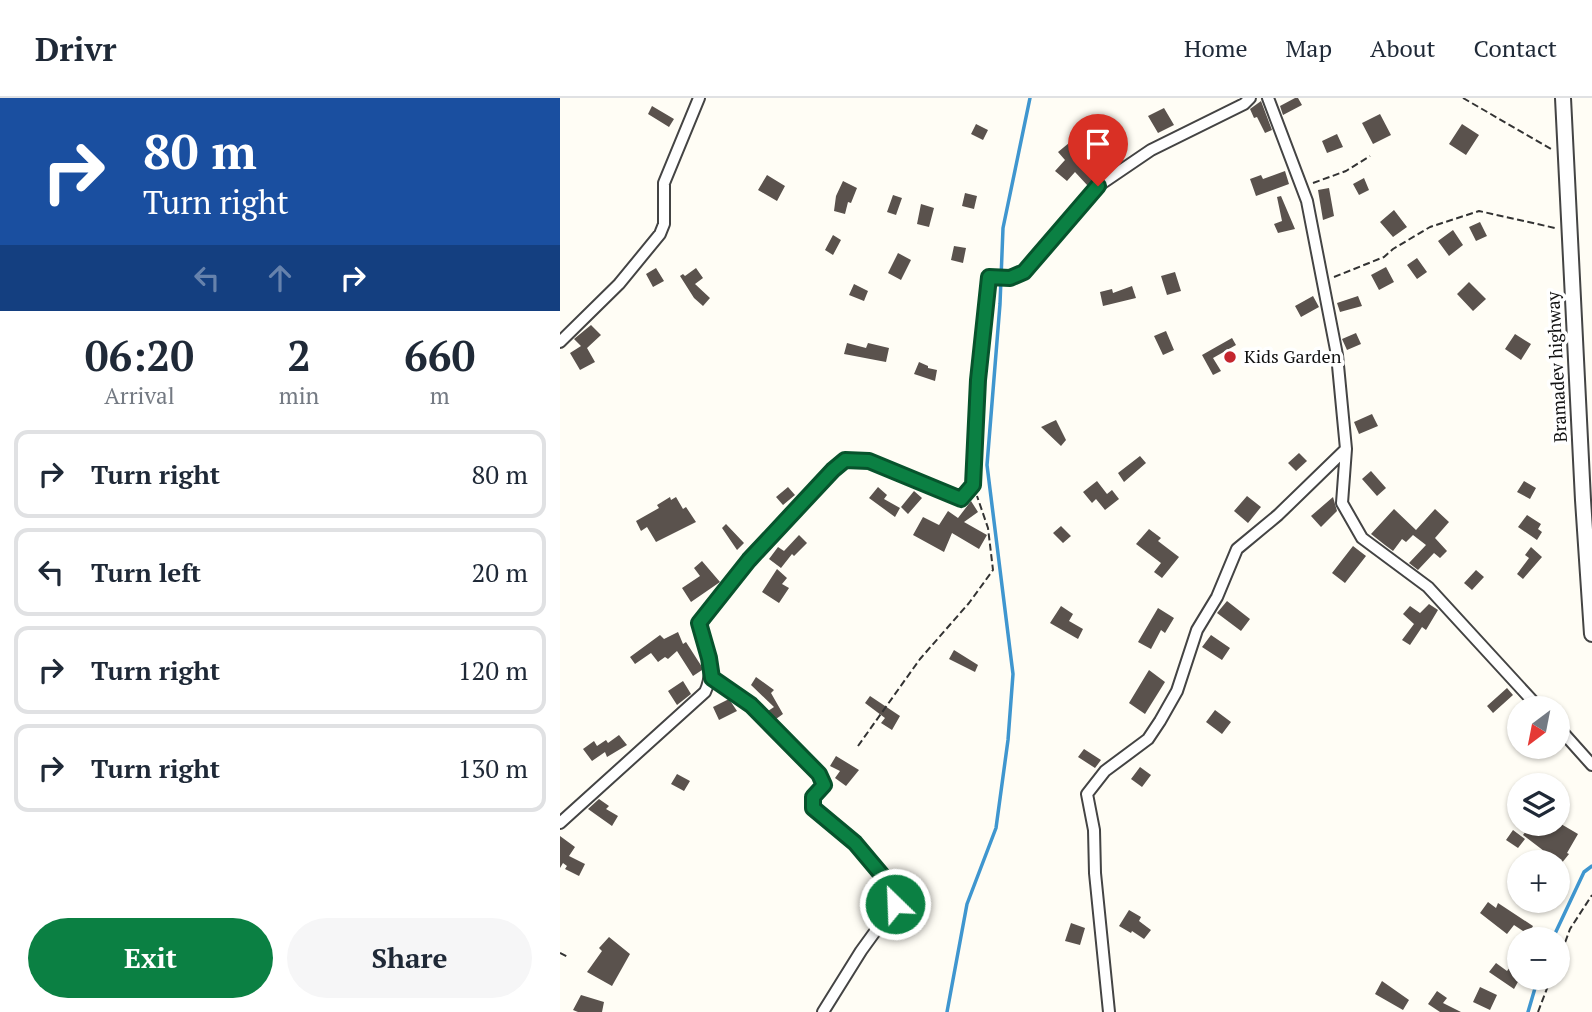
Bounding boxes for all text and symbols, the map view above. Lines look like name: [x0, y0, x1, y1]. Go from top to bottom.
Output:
text: Drivr: [35, 27, 116, 70]
text: Home: [1184, 32, 1248, 64]
text: Map: [1286, 32, 1332, 64]
text: About: [1370, 32, 1436, 64]
text: Contact: [1474, 32, 1557, 64]
pin: [1068, 114, 1128, 186]
text: 80 m: [143, 118, 257, 183]
icon: arrive: [1079, 125, 1117, 163]
icon: right: [28, 126, 119, 217]
text: Turn right: [143, 181, 289, 223]
icon: left: [188, 259, 226, 297]
icon: ahead: [261, 259, 299, 297]
icon: right: [334, 259, 372, 297]
street label: Bramadev highway: [1540, 290, 1572, 443]
text: 06:20: [85, 327, 194, 383]
text: 2: [287, 327, 311, 383]
text: 660: [404, 327, 475, 383]
place label: Kids Garden: [1244, 344, 1342, 368]
marker: Kids Garden: [1222, 349, 1238, 365]
text: Arrival: [104, 380, 175, 411]
text: min: [279, 380, 319, 411]
text: m: [430, 380, 450, 411]
icon: right: [32, 455, 70, 493]
text: Turn right: [91, 457, 220, 491]
text: 80 m: [472, 457, 528, 491]
icon: left: [32, 553, 70, 591]
text: Turn left: [91, 555, 201, 589]
text: 20 m: [472, 555, 528, 589]
icon: right: [32, 651, 70, 689]
text: Turn right: [91, 653, 220, 687]
text: 120 m: [458, 653, 528, 687]
north arrow: [1507, 696, 1570, 760]
map controls: [1507, 696, 1570, 990]
icon: right: [32, 749, 70, 787]
text: Turn right: [91, 751, 220, 785]
text: 130 m: [458, 751, 528, 785]
button: layers: [1507, 773, 1570, 836]
button: +: [1507, 850, 1570, 913]
position arrow: [858, 867, 932, 941]
button: Exit: [28, 918, 273, 998]
button: Share: [287, 918, 532, 998]
button: −: [1507, 927, 1570, 990]

